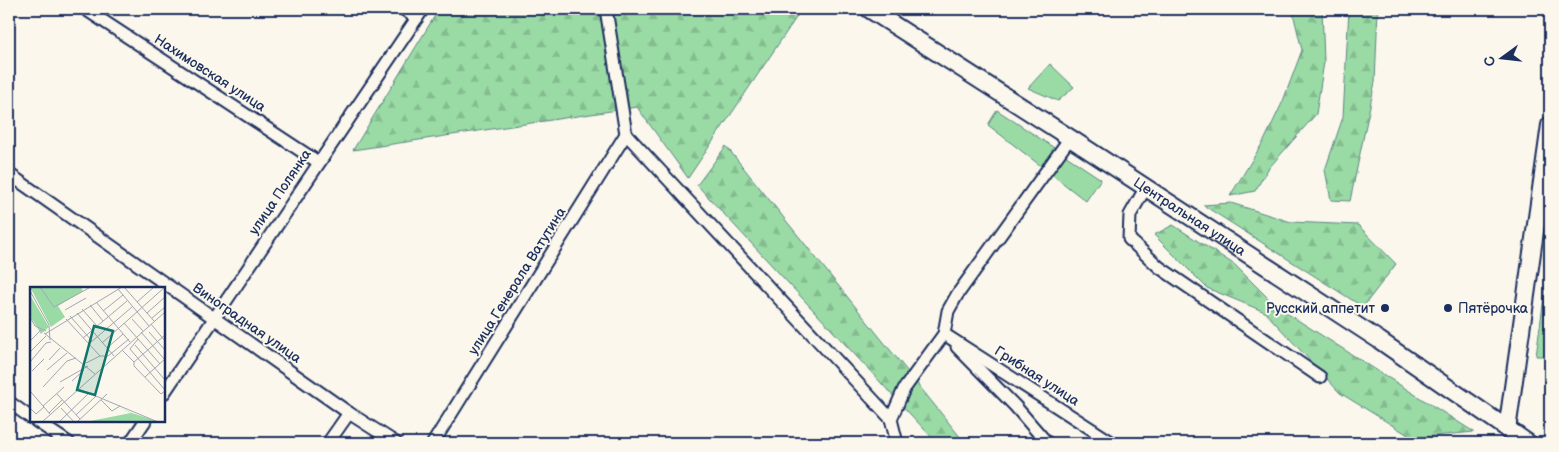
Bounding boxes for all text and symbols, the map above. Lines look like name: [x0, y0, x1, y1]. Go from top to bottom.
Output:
street label: Нахимовская улица: [151, 31, 269, 116]
north arrow: [1476, 32, 1526, 82]
text: С: [1480, 54, 1499, 68]
street label: улица Полянка: [245, 145, 315, 238]
street label: Центральная улица: [1131, 173, 1250, 260]
street label: улица Генерала Ватутина: [465, 204, 570, 358]
street label: Виноградная улица: [189, 279, 305, 367]
inset map: [30, 287, 165, 422]
place label: Русский аппетит: [1266, 300, 1375, 317]
place label: Пятёрочка: [1458, 300, 1529, 317]
marker: Русский аппетит: [1379, 302, 1391, 314]
marker: Пятёрочка: [1442, 302, 1454, 314]
street label: Грибная улица: [991, 342, 1083, 410]

